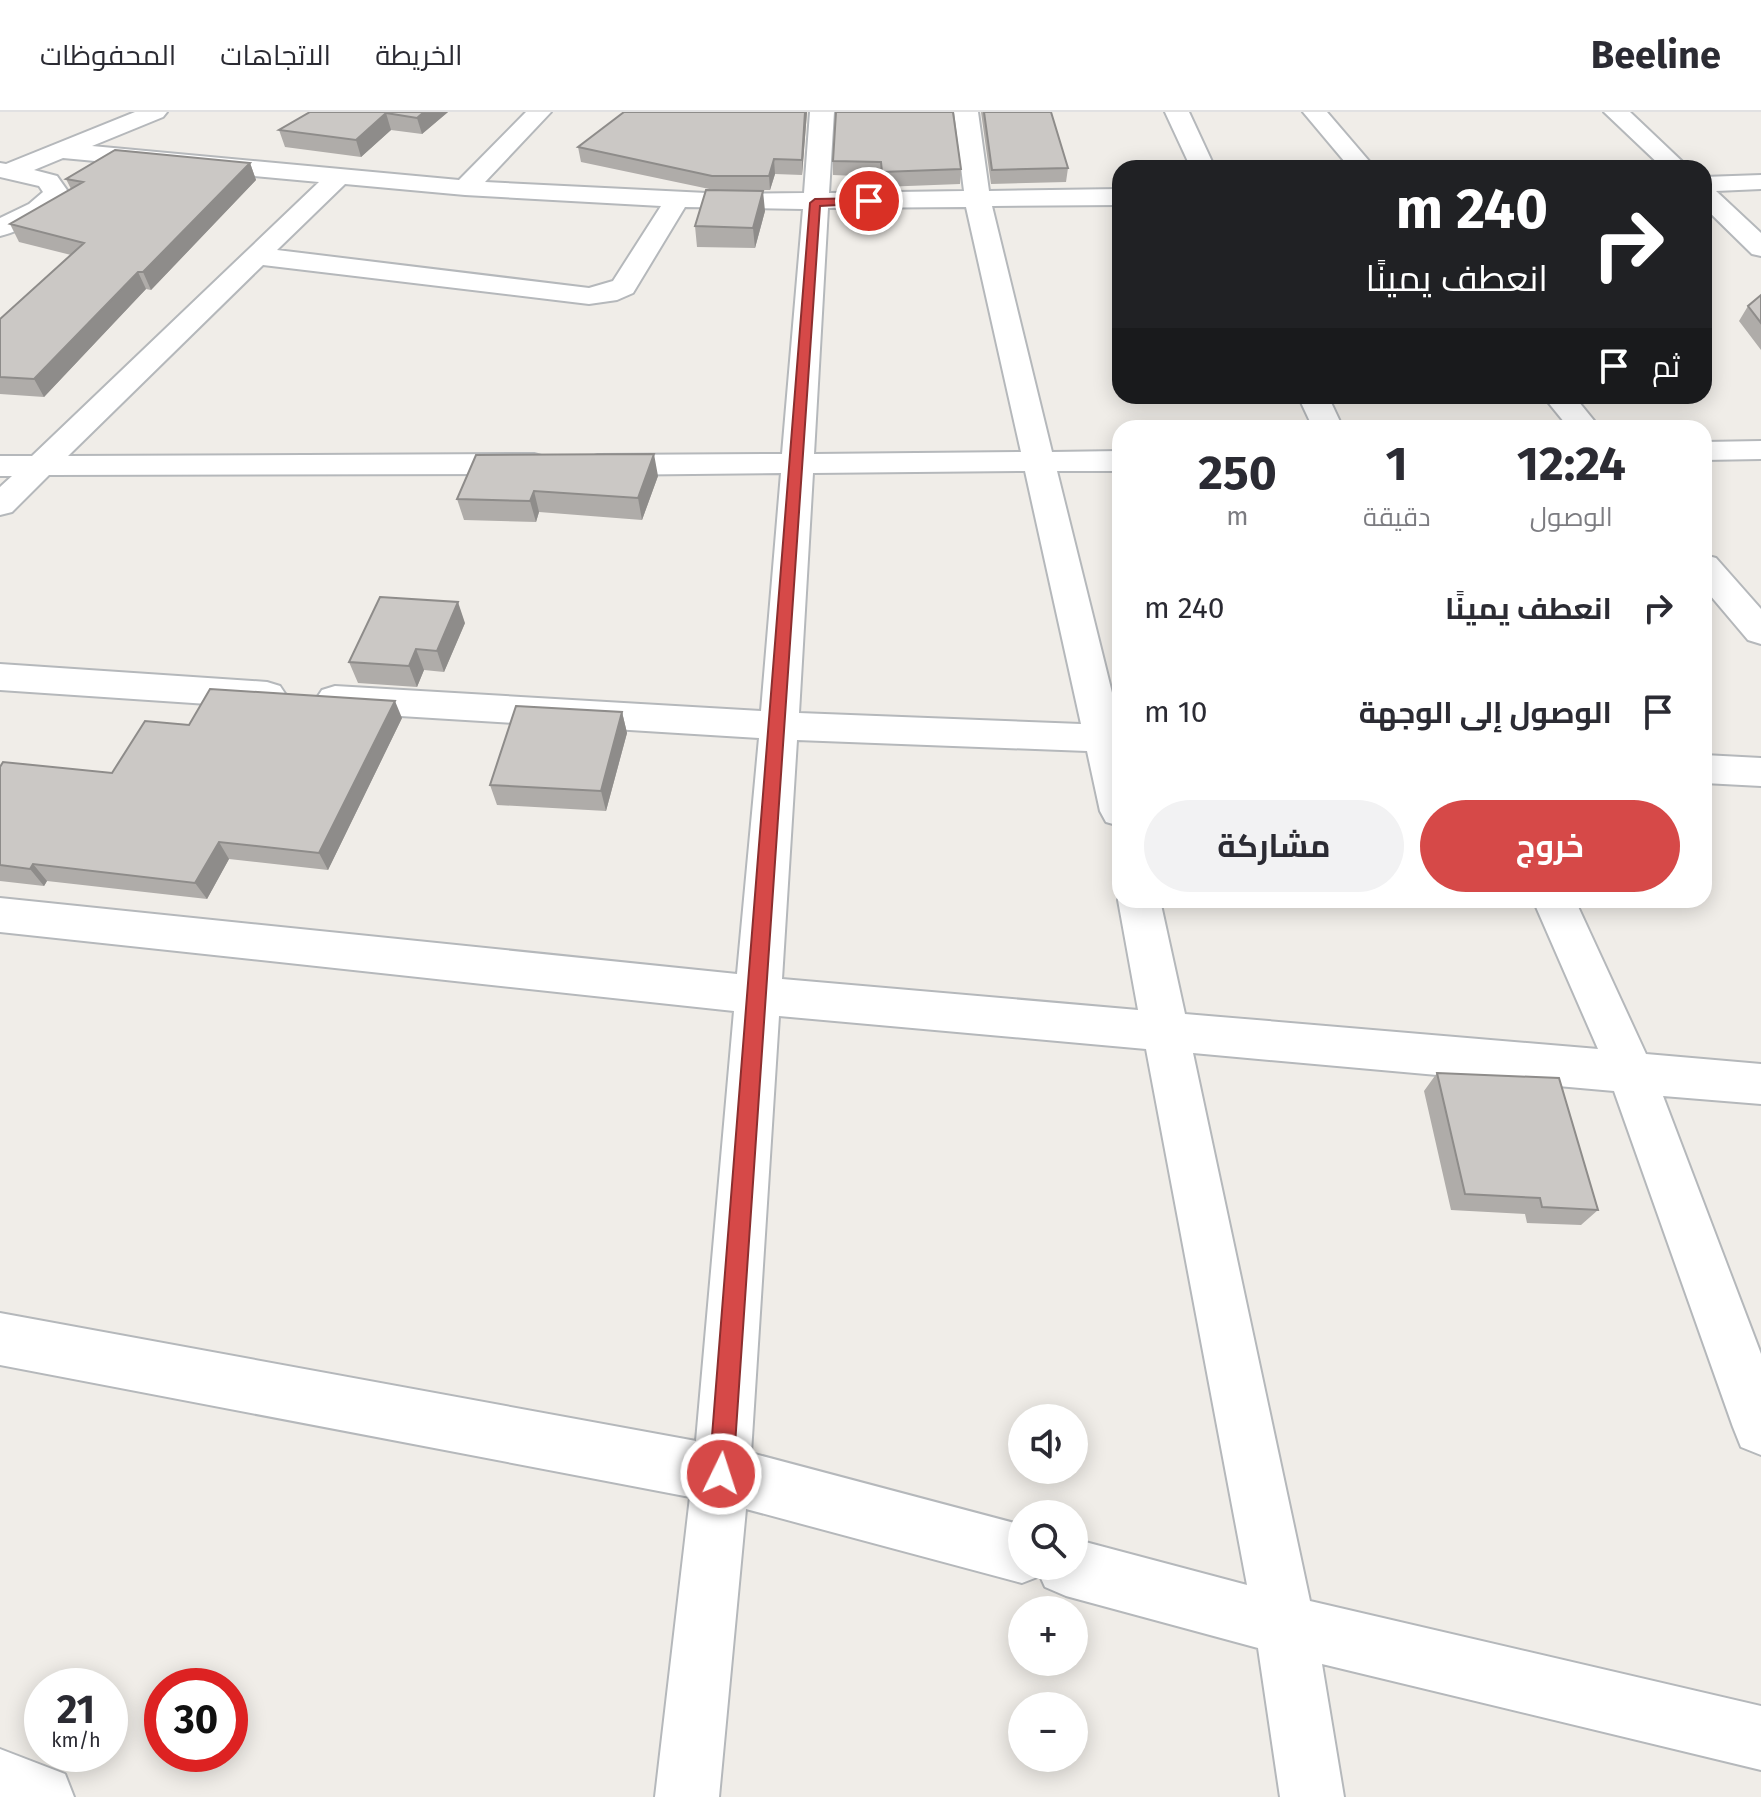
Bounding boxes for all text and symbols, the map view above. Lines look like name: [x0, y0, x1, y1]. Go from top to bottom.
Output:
text: Beeline: [1591, 32, 1721, 78]
text: المحفوظات: [40, 39, 176, 72]
text: الاتجاهات: [220, 39, 331, 72]
text: الخريطة: [375, 39, 463, 72]
pin: [835, 167, 903, 235]
text: 240 m: [1396, 176, 1548, 243]
icon: arrive: [847, 179, 891, 223]
icon: right: [1576, 192, 1680, 296]
text: انعطف يمينًا: [1366, 257, 1548, 301]
icon: arrive: [1592, 344, 1636, 388]
text: ثم: [1652, 349, 1680, 385]
text: 1: [1386, 435, 1408, 493]
text: 12:24: [1517, 435, 1626, 493]
text: 250: [1198, 444, 1277, 502]
text: m: [1226, 501, 1249, 532]
text: دقيقة: [1363, 502, 1431, 533]
text: الوصول: [1530, 502, 1613, 533]
icon: right: [1636, 586, 1680, 630]
text: 240 m: [1144, 590, 1224, 626]
text: انعطف يمينًا: [1445, 591, 1612, 627]
icon: arrive: [1636, 690, 1680, 734]
text: 10 m: [1144, 694, 1207, 730]
text: الوصول إلى الوجهة: [1359, 695, 1612, 731]
button: مشاركة: [1144, 800, 1404, 892]
button: خروج: [1420, 800, 1680, 892]
map controls: [1008, 1404, 1088, 1772]
button: sound: [1008, 1404, 1088, 1484]
position arrow: [679, 1432, 763, 1516]
button: search: [1008, 1500, 1088, 1580]
button: +: [1008, 1596, 1088, 1676]
speed limit sign: 30: [144, 1668, 248, 1772]
text: 21: [57, 1686, 95, 1734]
button: −: [1008, 1692, 1088, 1772]
text: km/h: [51, 1728, 101, 1752]

